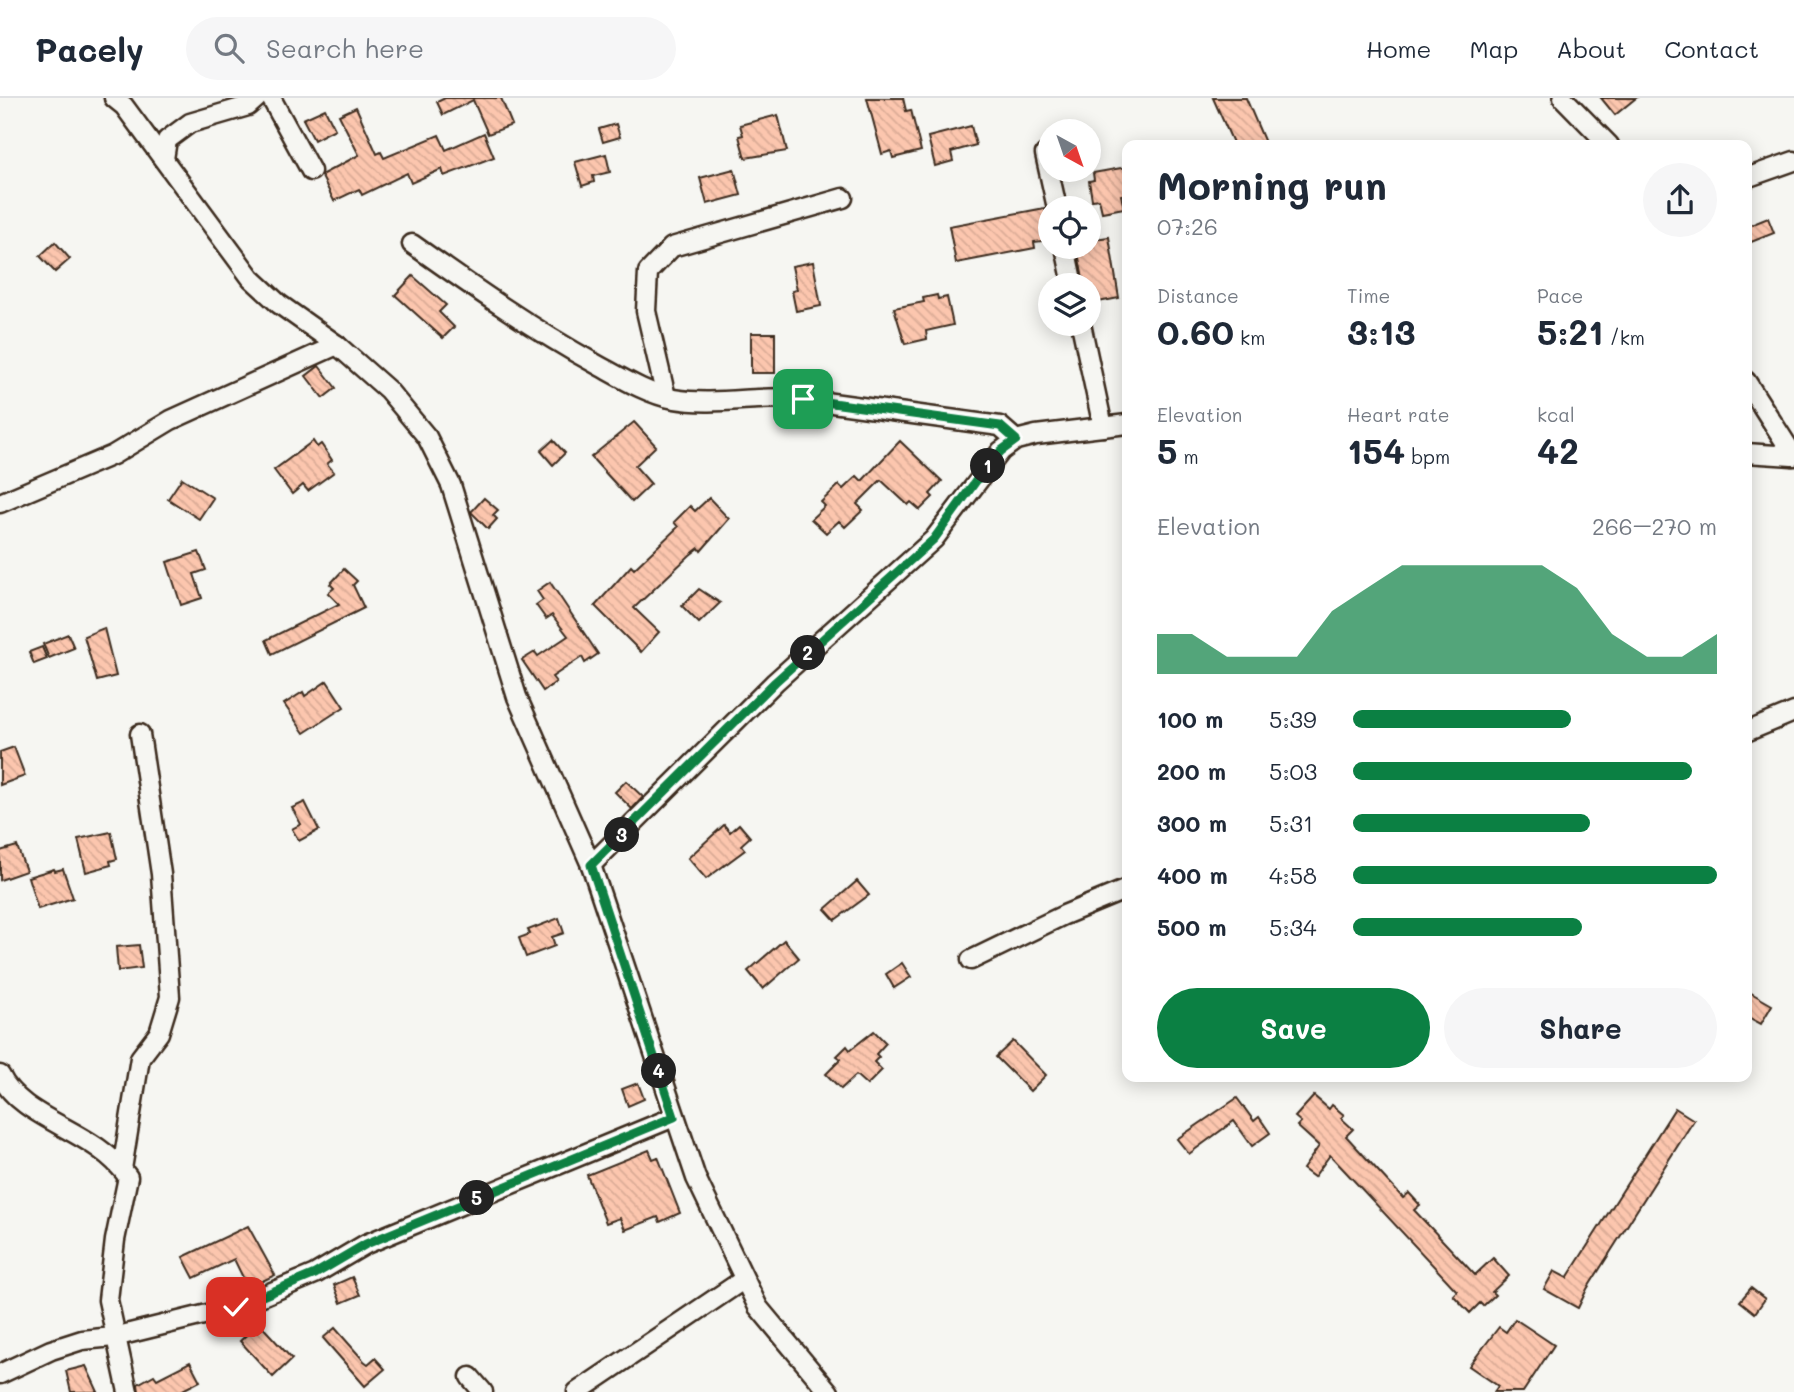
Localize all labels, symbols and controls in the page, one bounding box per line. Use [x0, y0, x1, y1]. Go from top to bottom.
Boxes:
search box [186, 17, 676, 80]
text: Pacely [35, 27, 144, 70]
icon: search [210, 29, 248, 67]
text: Search here [266, 31, 424, 65]
text: Home [1366, 33, 1431, 64]
text: Map [1469, 33, 1518, 64]
text: About [1556, 33, 1626, 64]
text: Contact [1664, 33, 1759, 64]
north arrow [1038, 119, 1101, 182]
map controls [1038, 119, 1101, 336]
text: Morning run [1157, 160, 1387, 210]
button: share [1643, 163, 1717, 237]
button: locate [1038, 196, 1101, 259]
text: 07:26 [1157, 211, 1218, 241]
button: layers [1038, 273, 1101, 336]
text: Distance [1157, 283, 1239, 308]
text: Time [1347, 283, 1390, 308]
text: Pace [1537, 283, 1583, 308]
text: 0.60 [1157, 308, 1234, 354]
text: 3:13 [1347, 308, 1416, 354]
text: 5:21 [1537, 308, 1604, 354]
text: km [1234, 325, 1265, 350]
text: /km [1604, 325, 1645, 350]
pin [773, 369, 833, 429]
icon: arrive [784, 380, 822, 418]
text: Elevation [1157, 402, 1242, 427]
text: Heart rate [1347, 402, 1450, 427]
text: kcal [1537, 402, 1575, 427]
text: 5 [1157, 427, 1177, 473]
text: 154 [1347, 427, 1405, 473]
text: 42 [1537, 427, 1579, 473]
text: m [1177, 444, 1199, 469]
text: bpm [1405, 444, 1450, 469]
pin: 1 [970, 448, 1006, 484]
text: 1 [983, 453, 992, 478]
text: Elevation [1157, 511, 1260, 541]
text: 266–270 m [1592, 511, 1717, 541]
pin: 2 [790, 636, 826, 670]
text: 2 [802, 640, 813, 665]
text: 100 m [1157, 704, 1223, 734]
text: 5:39 [1269, 704, 1317, 734]
text: 200 m [1157, 756, 1226, 786]
text: 5:03 [1269, 756, 1317, 786]
text: 300 m [1157, 808, 1227, 838]
text: 5:31 [1269, 808, 1313, 838]
pin: 3 [604, 818, 640, 852]
text: 3 [616, 822, 627, 847]
text: 400 m [1157, 860, 1228, 890]
text: 4:58 [1269, 860, 1317, 890]
text: 500 m [1157, 912, 1227, 942]
text: 5:34 [1269, 912, 1317, 942]
button: Save [1157, 988, 1430, 1068]
button: Share [1444, 988, 1717, 1068]
pin: 4 [642, 1054, 676, 1088]
text: 4 [652, 1058, 665, 1083]
pin: 5 [460, 1180, 494, 1216]
text: 5 [471, 1185, 482, 1210]
pin [206, 1277, 266, 1337]
icon: check [217, 1288, 255, 1326]

